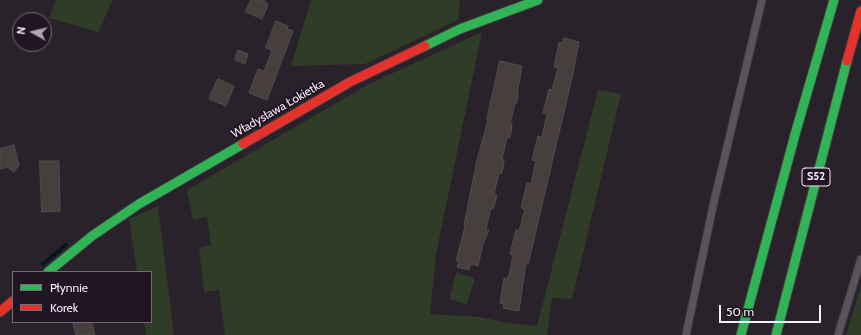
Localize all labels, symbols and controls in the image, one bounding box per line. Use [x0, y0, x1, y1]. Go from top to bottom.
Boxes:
north arrow [12, 12, 52, 52]
text: N [14, 26, 29, 35]
street label: Władysława Łokietka [229, 77, 327, 141]
road number: S52 [802, 168, 830, 186]
legend [12, 271, 152, 323]
text: Płynnie [50, 280, 88, 295]
scale bar [721, 297, 823, 323]
text: Korek [50, 300, 78, 315]
text: 50 m [726, 304, 754, 319]

